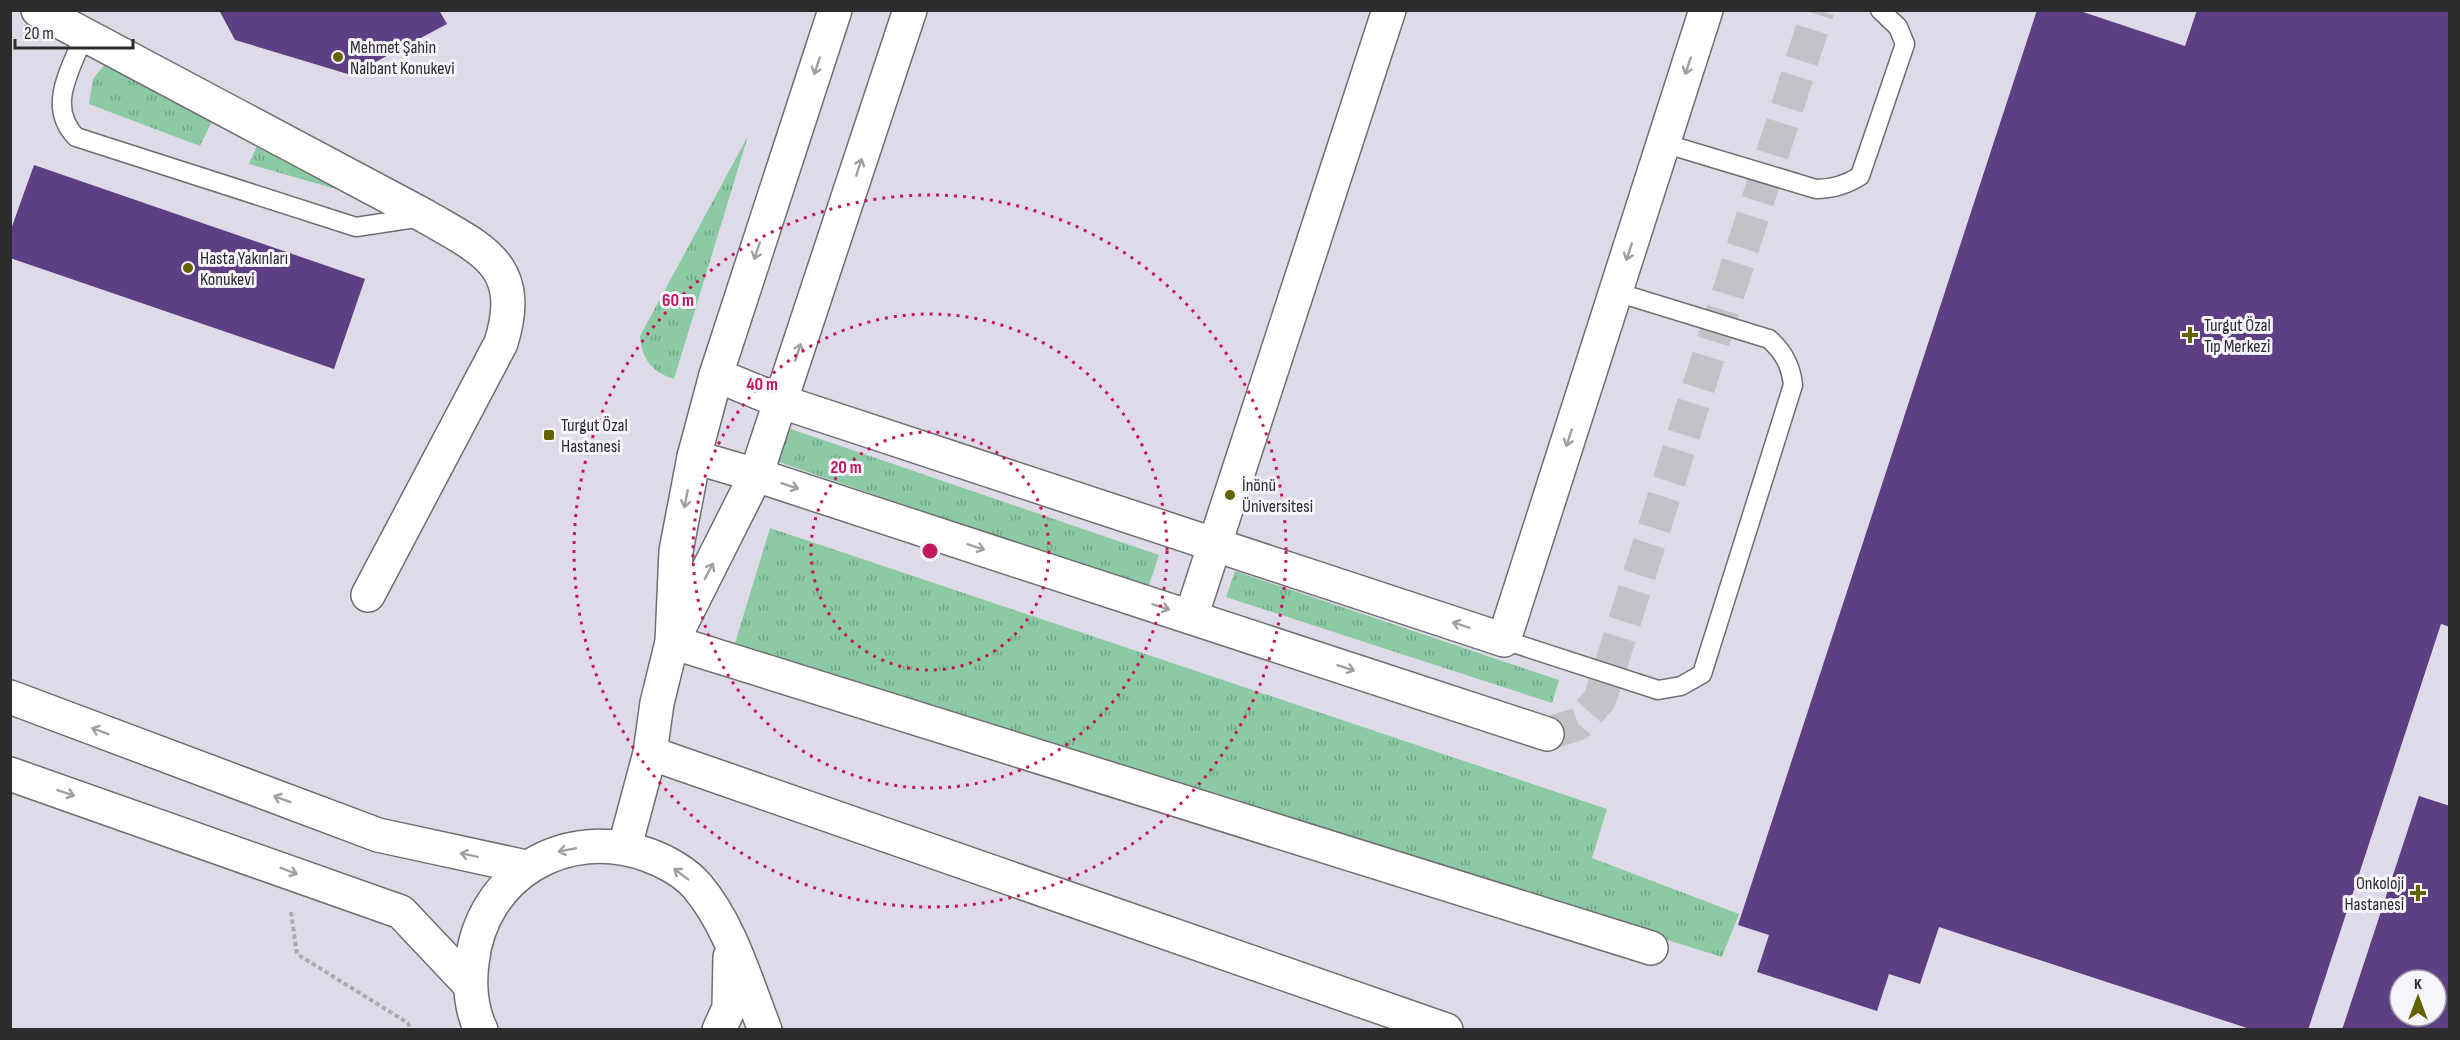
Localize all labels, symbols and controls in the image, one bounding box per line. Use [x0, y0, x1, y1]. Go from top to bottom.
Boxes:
scale bar [15, 12, 134, 50]
text: 20 m [24, 23, 54, 44]
place label: Mehmet Şahin Nalbant Konukevi [350, 37, 455, 79]
marker: Mehmet Şahin Nalbant Konukevi [331, 50, 345, 64]
one-way arrow [811, 56, 822, 75]
one-way arrow [1682, 56, 1693, 75]
one-way arrow [854, 158, 865, 177]
one-way arrow [750, 242, 761, 260]
one-way arrow [1622, 242, 1633, 261]
place label: Hasta Yakınları Konukevi [200, 248, 288, 290]
marker: Hasta Yakınları Konukevi [181, 261, 195, 275]
text: 60 m [662, 290, 694, 311]
place label: Turgut Özal Tıp Merkezi [2204, 315, 2271, 357]
marker: Turgut Özal Tıp Merkezi [2181, 326, 2199, 344]
one-way arrow [794, 343, 805, 362]
text: 40 m [746, 374, 778, 395]
place label: Turgut Özal Hastanesi [561, 415, 628, 457]
marker: Turgut Özal Hastanesi [542, 428, 556, 442]
one-way arrow [1563, 428, 1574, 447]
text: 20 m [830, 457, 862, 478]
place label: İnönü Üniversitesi [1242, 475, 1313, 517]
one-way arrow [780, 481, 799, 492]
marker: İnönü Üniversitesi [1223, 488, 1237, 502]
one-way arrow [680, 489, 691, 509]
centre of rings [920, 541, 940, 561]
one-way arrow [966, 542, 985, 553]
one-way arrow [703, 562, 715, 580]
one-way arrow [1151, 603, 1170, 614]
one-way arrow [1452, 619, 1471, 630]
one-way arrow [1336, 664, 1355, 675]
one-way arrow [91, 724, 110, 735]
one-way arrow [56, 788, 75, 799]
one-way arrow [274, 793, 292, 804]
one-way arrow [558, 845, 577, 856]
one-way arrow [460, 849, 479, 860]
one-way arrow [279, 867, 298, 878]
one-way arrow [674, 867, 690, 880]
place label: Onkoloji Hastanesi [2344, 873, 2404, 915]
marker: Onkoloji Hastanesi [2409, 884, 2427, 902]
north arrow [2388, 968, 2448, 1028]
text: K [2414, 975, 2422, 994]

